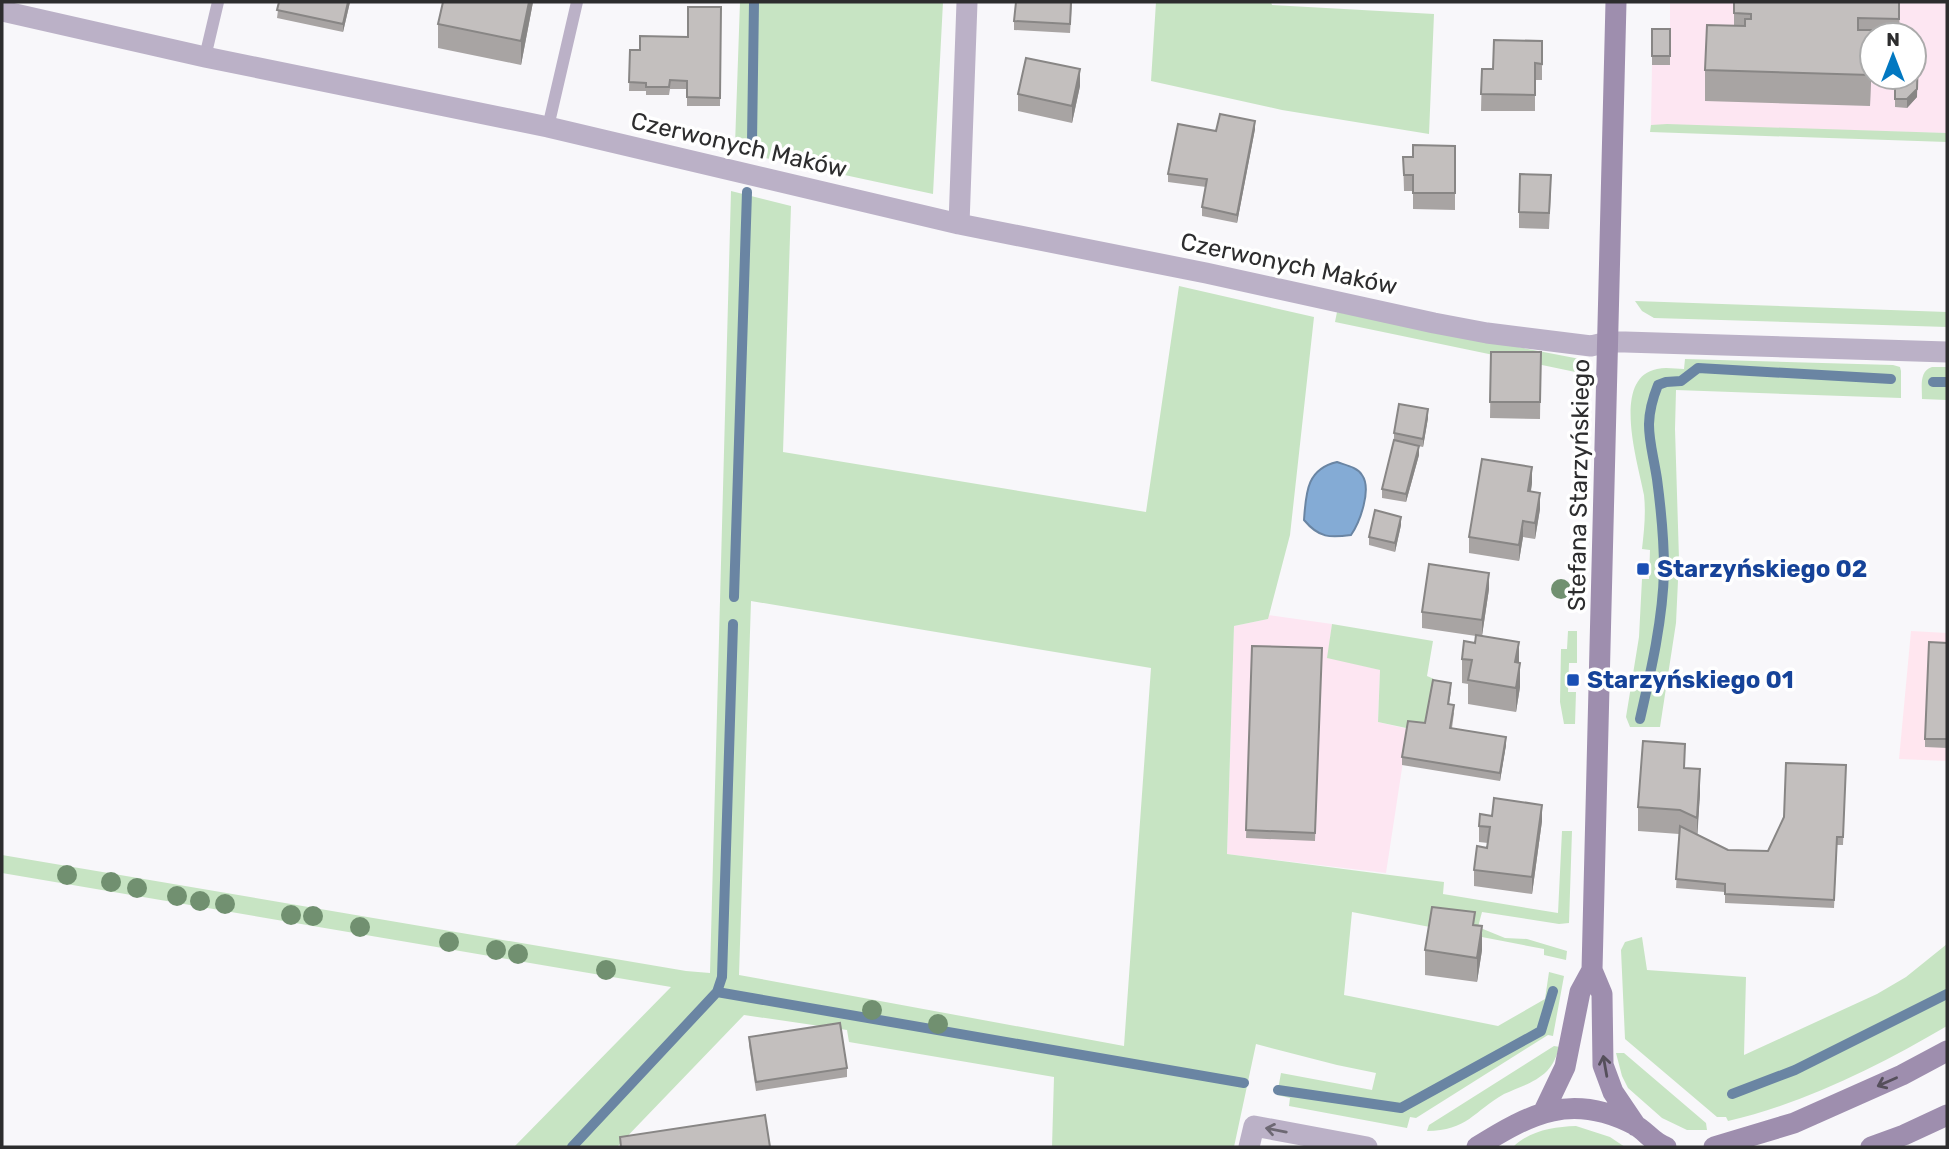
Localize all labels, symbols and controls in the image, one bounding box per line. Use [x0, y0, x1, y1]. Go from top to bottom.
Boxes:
north arrow [1858, 21, 1928, 91]
text: N [1886, 28, 1900, 51]
street label: Czerwonych Maków [628, 107, 850, 183]
street label: Czerwonych Maków [1178, 227, 1400, 301]
street label: Stefana Starzyńskiego [1563, 359, 1595, 611]
place label: Starzyńskiego 02 [1657, 555, 1867, 583]
marker: Starzyńskiego 02 [1635, 561, 1651, 577]
place label: Starzyńskiego 01 [1587, 666, 1794, 694]
marker: Starzyńskiego 01 [1565, 672, 1581, 688]
one-way arrow [1598, 1055, 1611, 1078]
one-way arrow [1876, 1076, 1898, 1089]
one-way arrow [1265, 1123, 1288, 1137]

